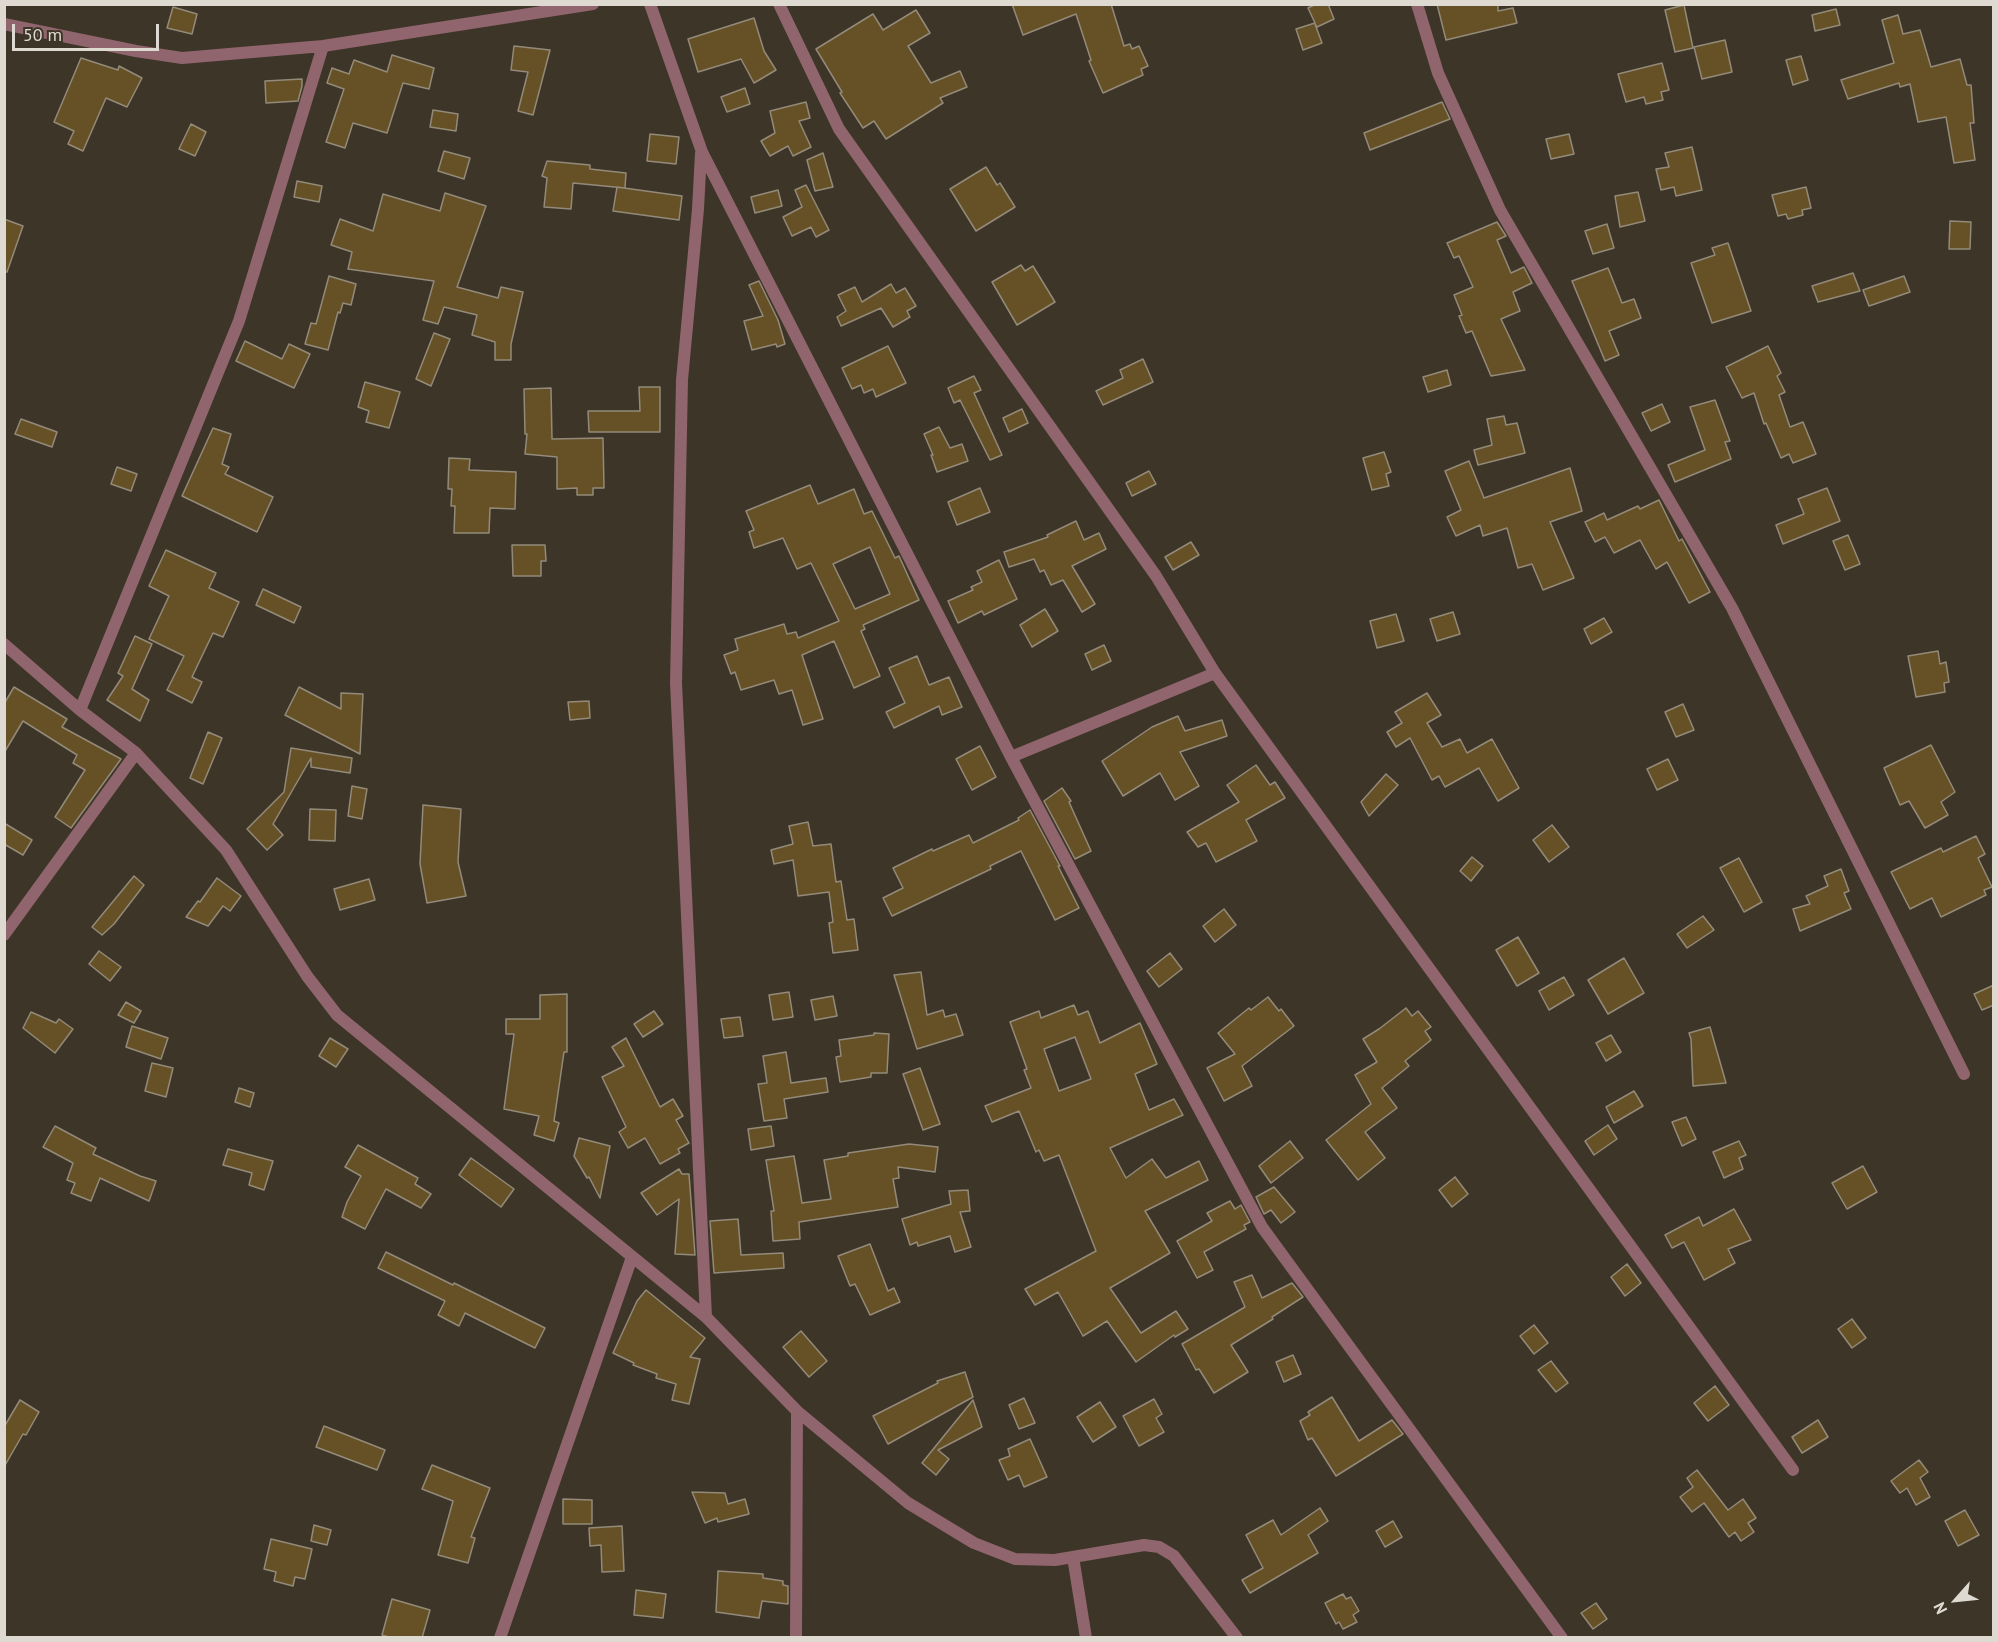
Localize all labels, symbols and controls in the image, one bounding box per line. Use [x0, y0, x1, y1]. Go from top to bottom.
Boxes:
scale bar [15, 12, 162, 50]
text: 50 m [23, 23, 62, 46]
north arrow [1926, 1570, 1986, 1630]
text: N [1929, 1599, 1951, 1617]

